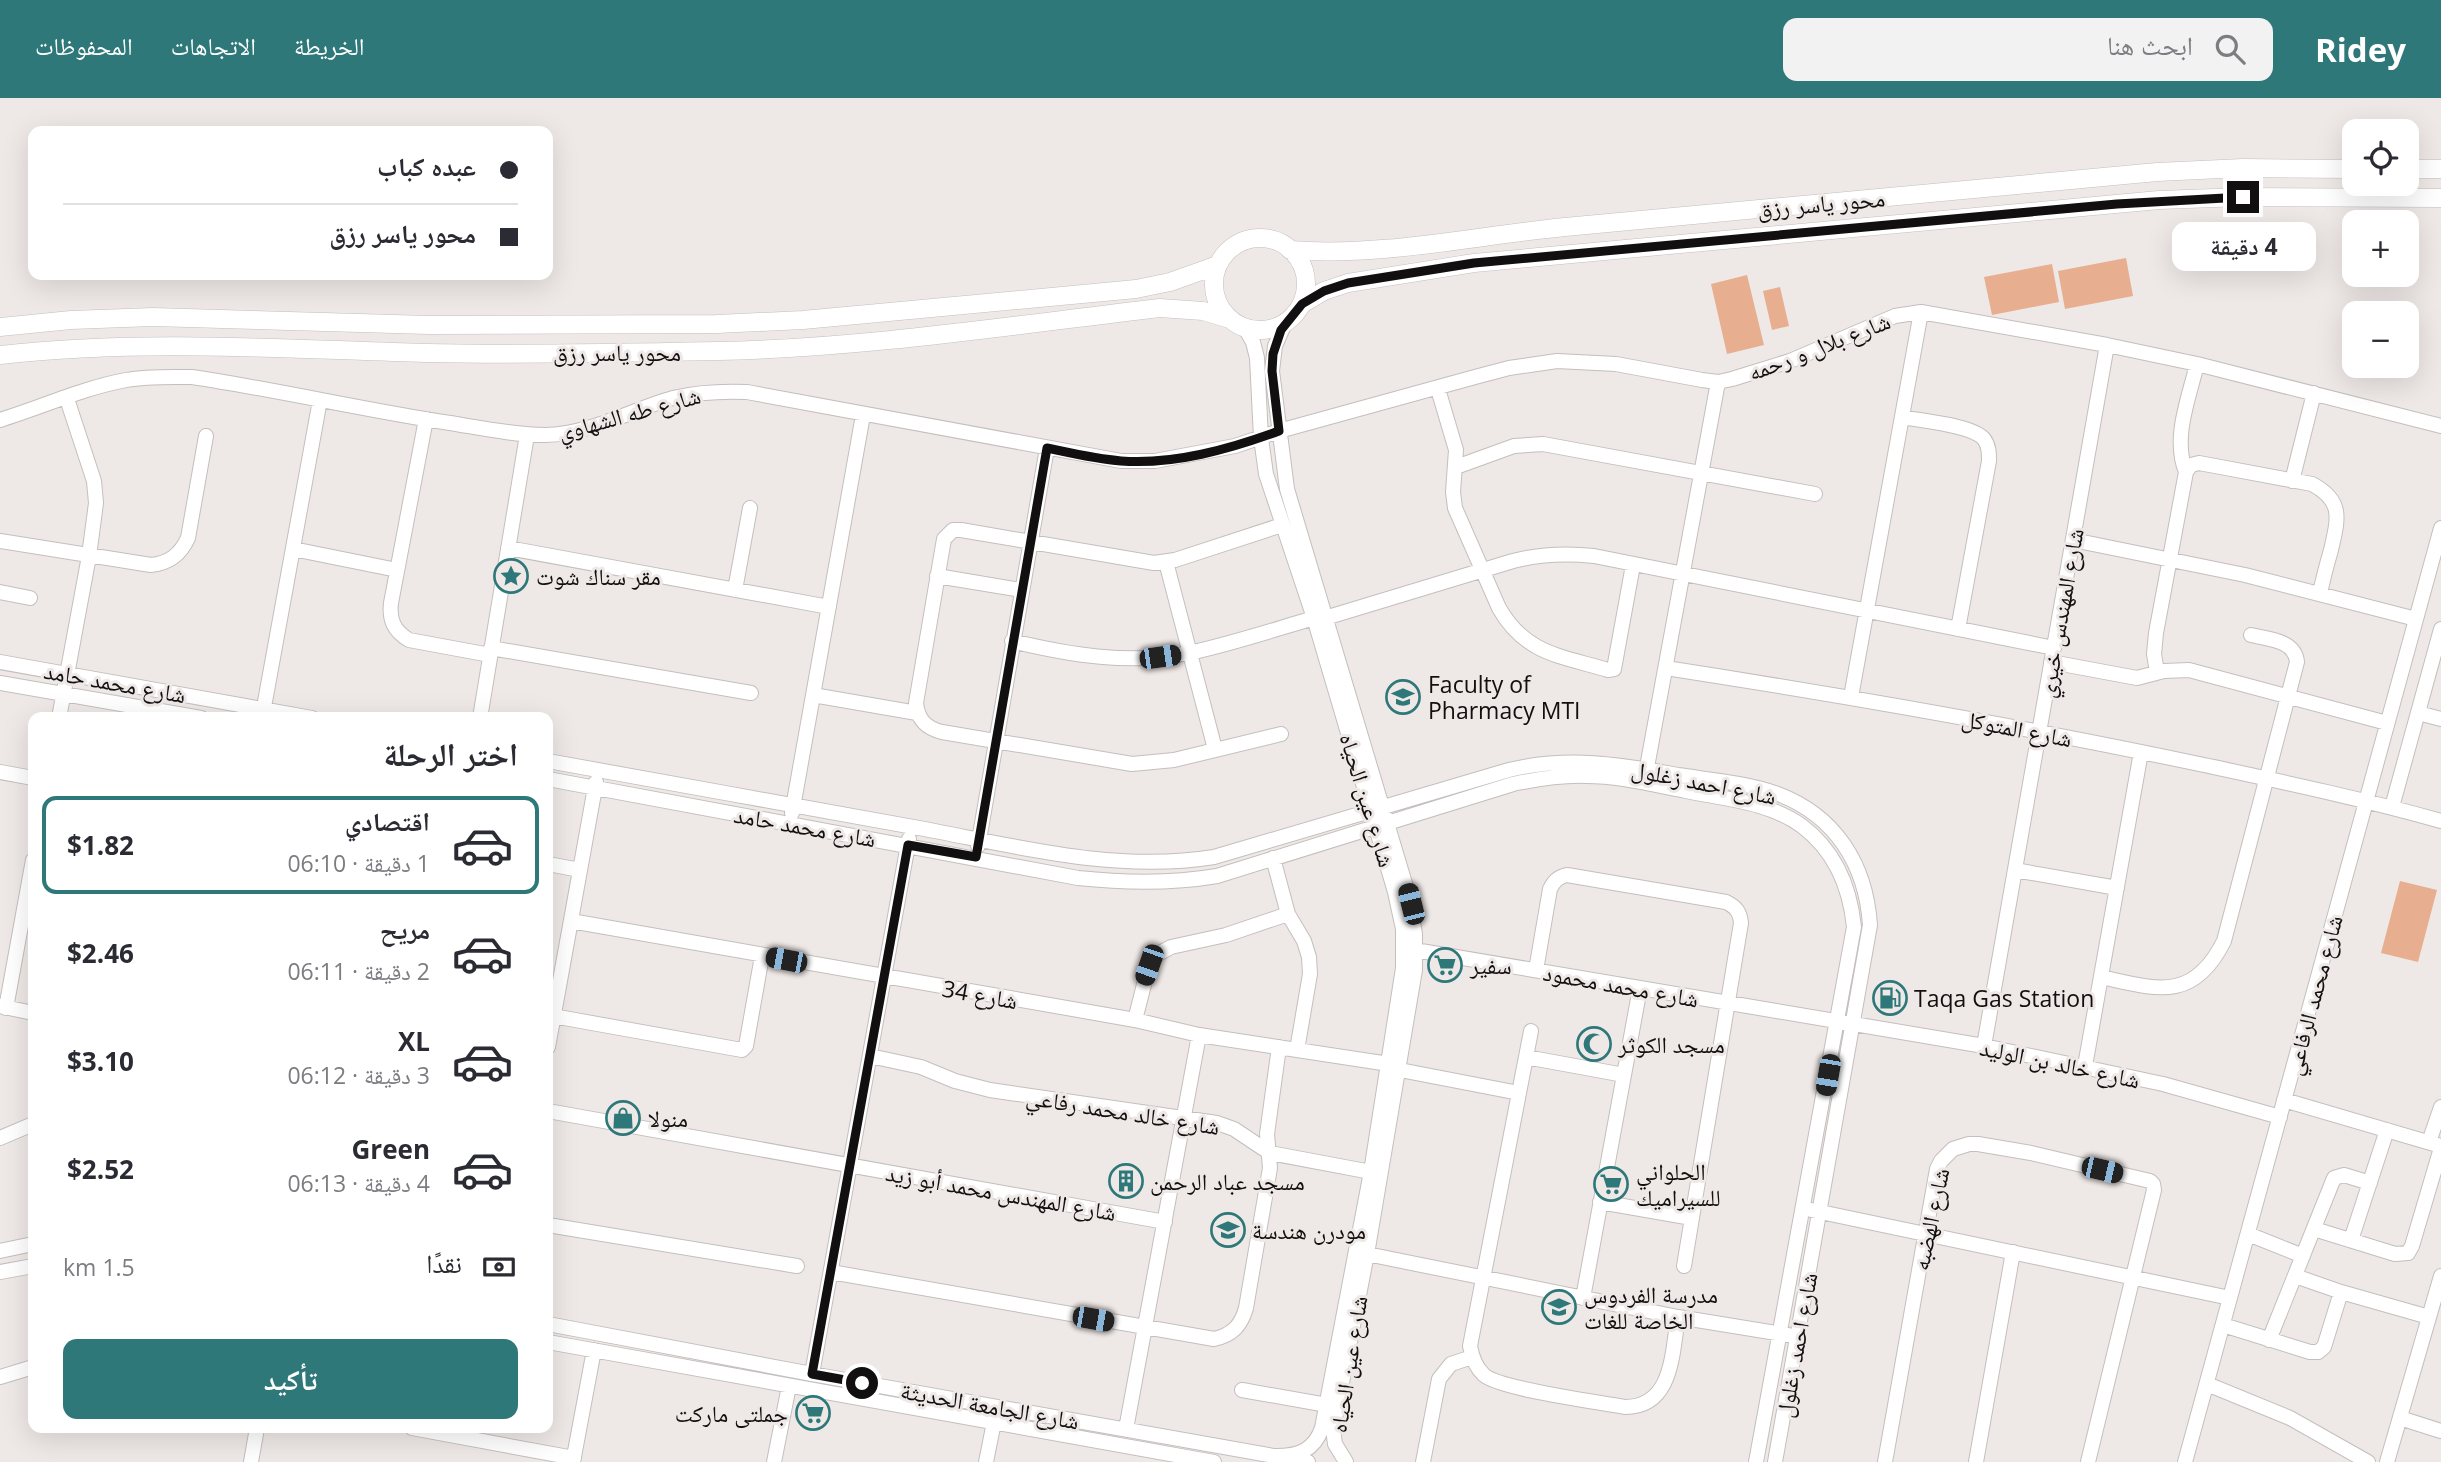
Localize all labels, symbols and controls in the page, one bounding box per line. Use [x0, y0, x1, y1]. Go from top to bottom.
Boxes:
search box [1783, 18, 2273, 81]
text: ابحث هنا [2107, 27, 2193, 63]
text: Ridey [2315, 27, 2406, 72]
text: المحفوظات [35, 29, 133, 62]
text: الاتجاهات [171, 29, 256, 62]
text: الخريطة [294, 29, 365, 62]
icon: search [2211, 30, 2249, 68]
map controls [2342, 119, 2419, 378]
button: locate [2342, 119, 2419, 196]
text: عبده كباب [377, 148, 476, 184]
street label: محور ياسر رزق [1756, 181, 1886, 225]
route end [2227, 181, 2259, 213]
button: + [2342, 210, 2419, 287]
text: محور ياسر رزق [329, 215, 476, 251]
callout: 4 دقيقة [2171, 222, 2315, 270]
text: 4 دقيقة [2210, 230, 2278, 262]
button: − [2342, 301, 2419, 378]
street label: شارع بلال و رحمه [1743, 304, 1895, 388]
street label: محور ياسر رزق [553, 336, 681, 368]
street label: شارع طه الشهاوي [554, 379, 705, 451]
street label: شارع المهندس خيري [2029, 526, 2094, 701]
place icon: مقر سناك شوت [492, 557, 530, 595]
place label: مقر سناك شوت [536, 560, 661, 592]
car [1138, 644, 1183, 670]
street label: شارع محمد حامد [41, 654, 189, 710]
place label: Faculty of Pharmacy MTI [1428, 668, 1581, 726]
school or university icon: Faculty of Pharmacy MTI [1384, 678, 1422, 716]
street label: شارع المتوكل [1959, 702, 2075, 754]
street label: شارع عين الحياه [1332, 729, 1404, 871]
text: اختر الرحلة [383, 732, 518, 775]
street label: شارع احمد زغلول [1629, 752, 1779, 812]
street label: شارع محمد حامد [731, 798, 879, 854]
text: اقتصادي [345, 803, 430, 839]
icon: car [451, 814, 514, 877]
text: $1.82 [67, 827, 134, 863]
text: 1 دقيقة · 06:10 [287, 847, 430, 879]
car [1396, 881, 1427, 927]
text: مريح [380, 911, 430, 947]
street label: شارع محمد الرفاعي [2276, 911, 2353, 1080]
icon: car [451, 922, 514, 985]
text: $2.46 [67, 935, 134, 971]
car [1133, 942, 1166, 988]
car [764, 946, 809, 974]
supermarket icon: سفير [1426, 946, 1464, 984]
place label: سفير [1469, 949, 1512, 981]
text: 2 دقيقة · 06:11 [287, 955, 430, 987]
street label: شارع محمد محمود [1541, 956, 1701, 1014]
street label: شارع 34 [940, 972, 1020, 1016]
fuel station icon: Taqa Gas Station [1871, 979, 1909, 1017]
place label: Taqa Gas Station [1914, 982, 2094, 1014]
text: XL [398, 1023, 430, 1059]
mosque icon: مسجد الكوثر [1575, 1025, 1613, 1063]
place label: مسجد الكوثر [1617, 1028, 1725, 1060]
icon: car [451, 1030, 514, 1093]
street label: شارع خالد بن الوليد [1977, 1030, 2143, 1096]
text: $3.10 [67, 1043, 134, 1079]
car [1815, 1052, 1842, 1098]
text: 3 دقيقة · 06:12 [287, 1059, 430, 1091]
street label: شارع خالد محمد رفاعي [1023, 1080, 1222, 1146]
shop icon: منولا [604, 1099, 642, 1137]
place label: منولا [648, 1102, 688, 1134]
text: Green [352, 1131, 430, 1167]
icon: car [451, 1138, 514, 1201]
text: $2.52 [67, 1151, 134, 1187]
place label: الحلواني للسيراميك [1636, 1155, 1721, 1213]
car [2080, 1155, 2125, 1185]
street label: شارع المهندس محمد أبو زيد [883, 1156, 1119, 1228]
building icon: مسجد عباد الرحمن [1107, 1162, 1145, 1200]
place label: مسجد عباد الرحمن [1150, 1165, 1305, 1197]
supermarket icon: الحلواني للسيراميك [1592, 1165, 1630, 1203]
street label: شارع الهضبه [1904, 1165, 1956, 1273]
text: 4 دقيقة · 06:13 [287, 1167, 430, 1199]
school or university icon: مودرن هندسة [1209, 1211, 1247, 1249]
place label: مودرن هندسة [1252, 1214, 1366, 1246]
text: نقدًا [426, 1245, 462, 1281]
icon: cash [480, 1248, 518, 1286]
text: 1.5 km [63, 1251, 135, 1283]
street label: شارع احمد زغلول [1768, 1270, 1824, 1420]
place label: مدرسة الفردوس الخاصة للغات [1584, 1278, 1718, 1336]
school or university icon: مدرسة الفردوس الخاصة للغات [1540, 1288, 1578, 1326]
street label: شارع عين الحياه [1321, 1293, 1375, 1435]
car [1071, 1305, 1116, 1333]
button: تأكيد [63, 1339, 518, 1419]
route start [846, 1367, 878, 1399]
street label: شارع الجامعة الحديثة [898, 1374, 1082, 1436]
supermarket icon: جملتى ماركت [794, 1394, 832, 1432]
place label: جملتى ماركت [675, 1397, 788, 1429]

